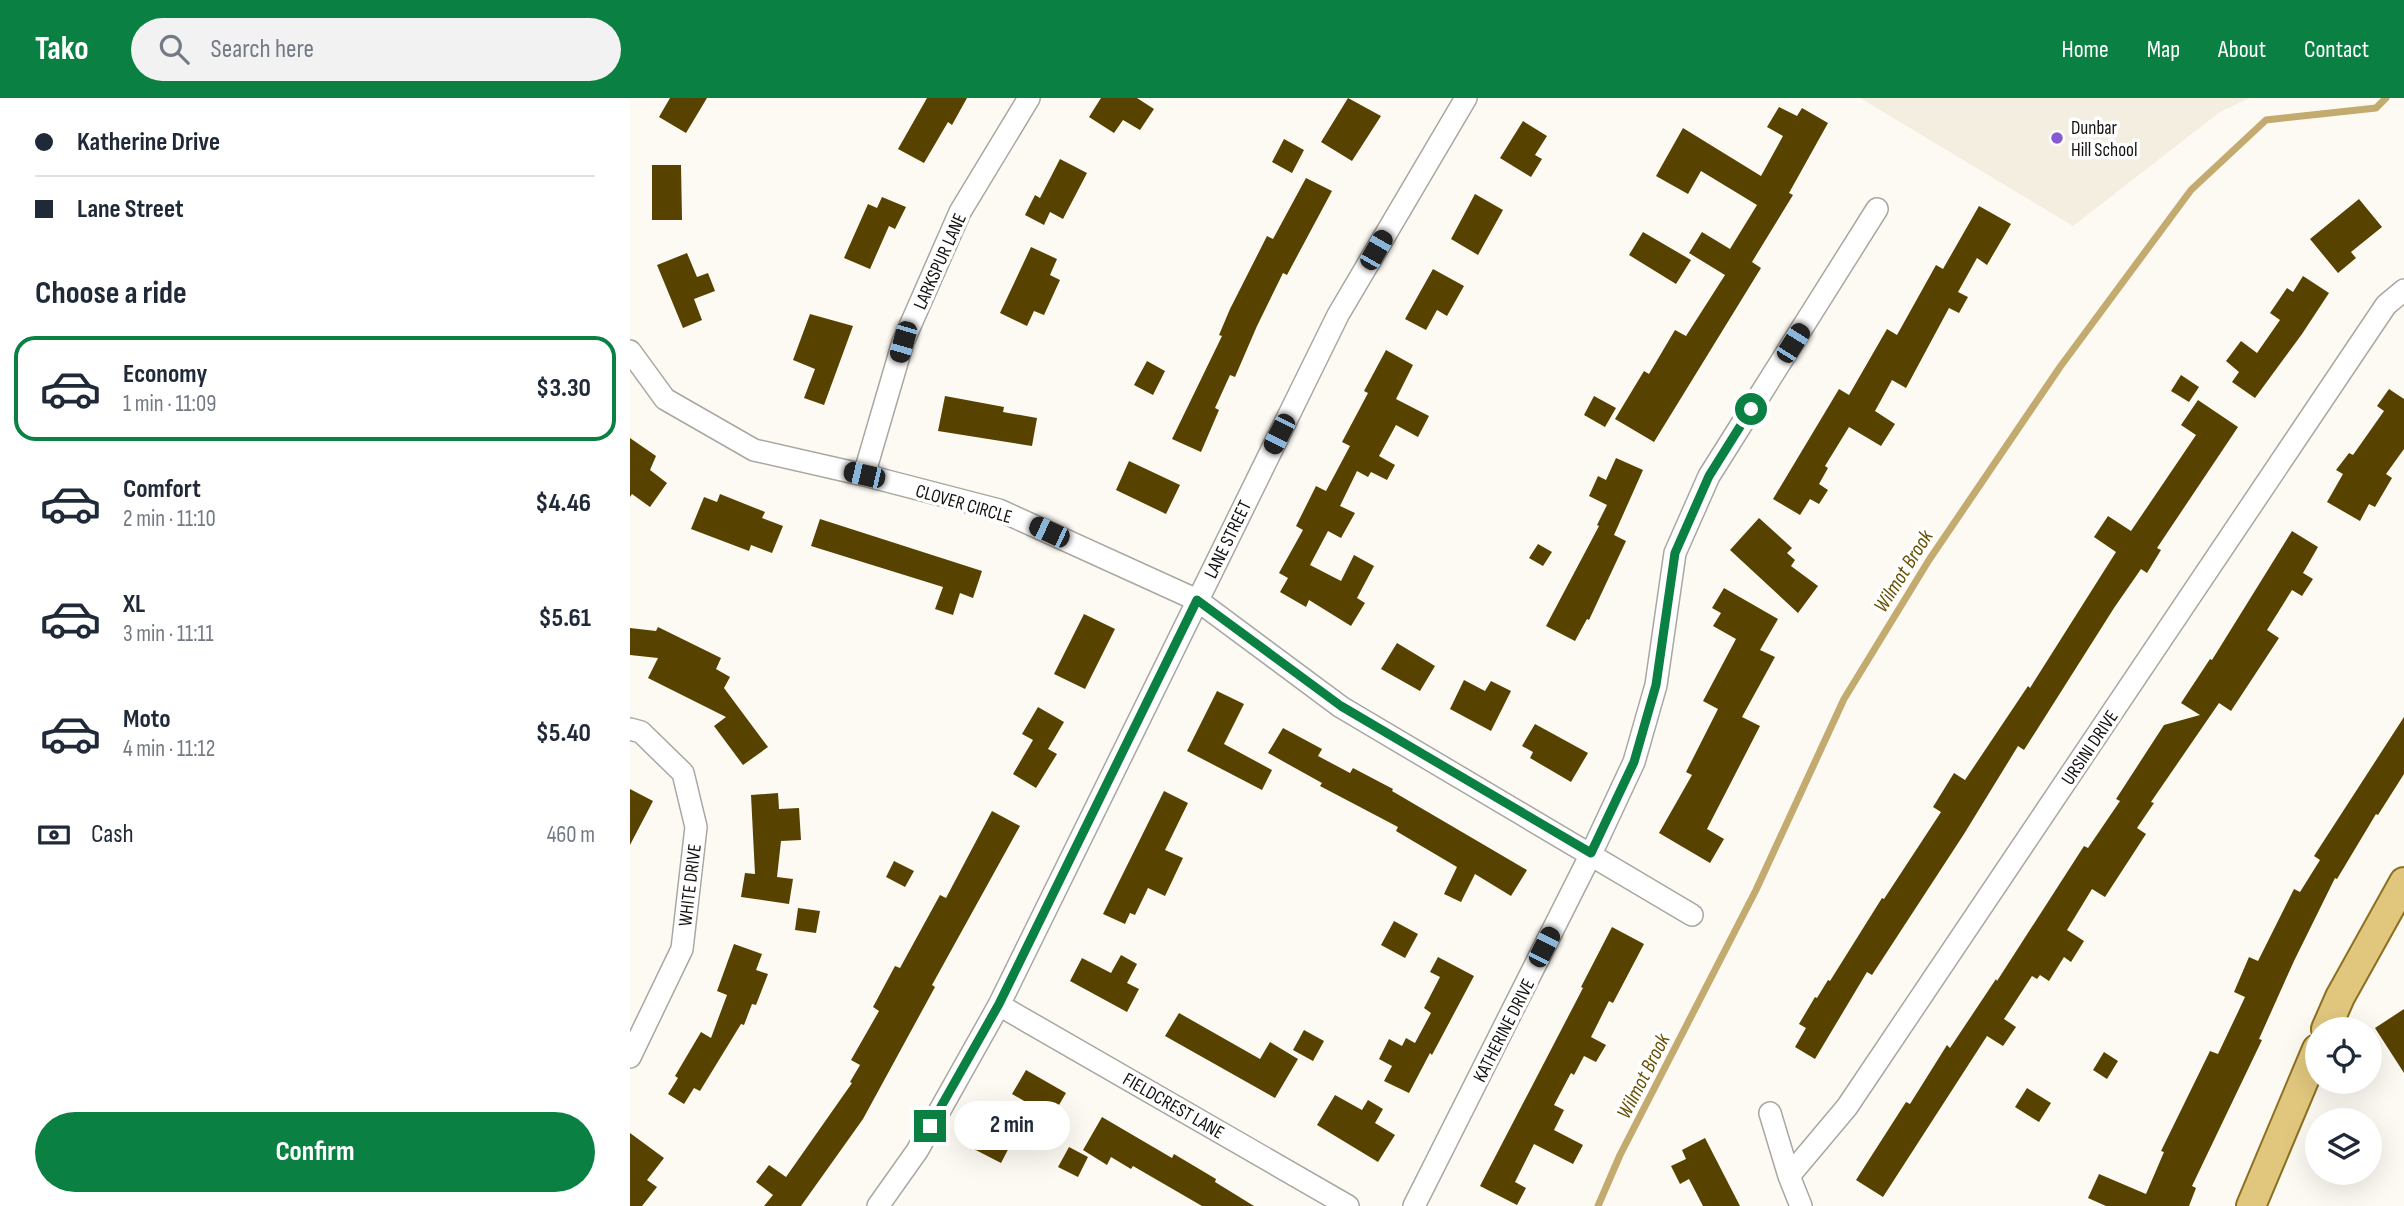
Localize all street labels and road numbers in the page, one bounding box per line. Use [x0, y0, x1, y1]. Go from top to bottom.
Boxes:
street label: LARKSPUR LANE [909, 210, 972, 313]
street label: CLOVER CIRCLE [913, 480, 1014, 529]
street label: LANE STREET [1200, 497, 1257, 582]
street label: URSINI DRIVE [2057, 706, 2124, 790]
street label: WHITE DRIVE [674, 843, 707, 928]
street label: KATHERINE DRIVE [1469, 975, 1540, 1086]
street label: FIELDCREST LANE [1119, 1068, 1228, 1145]

